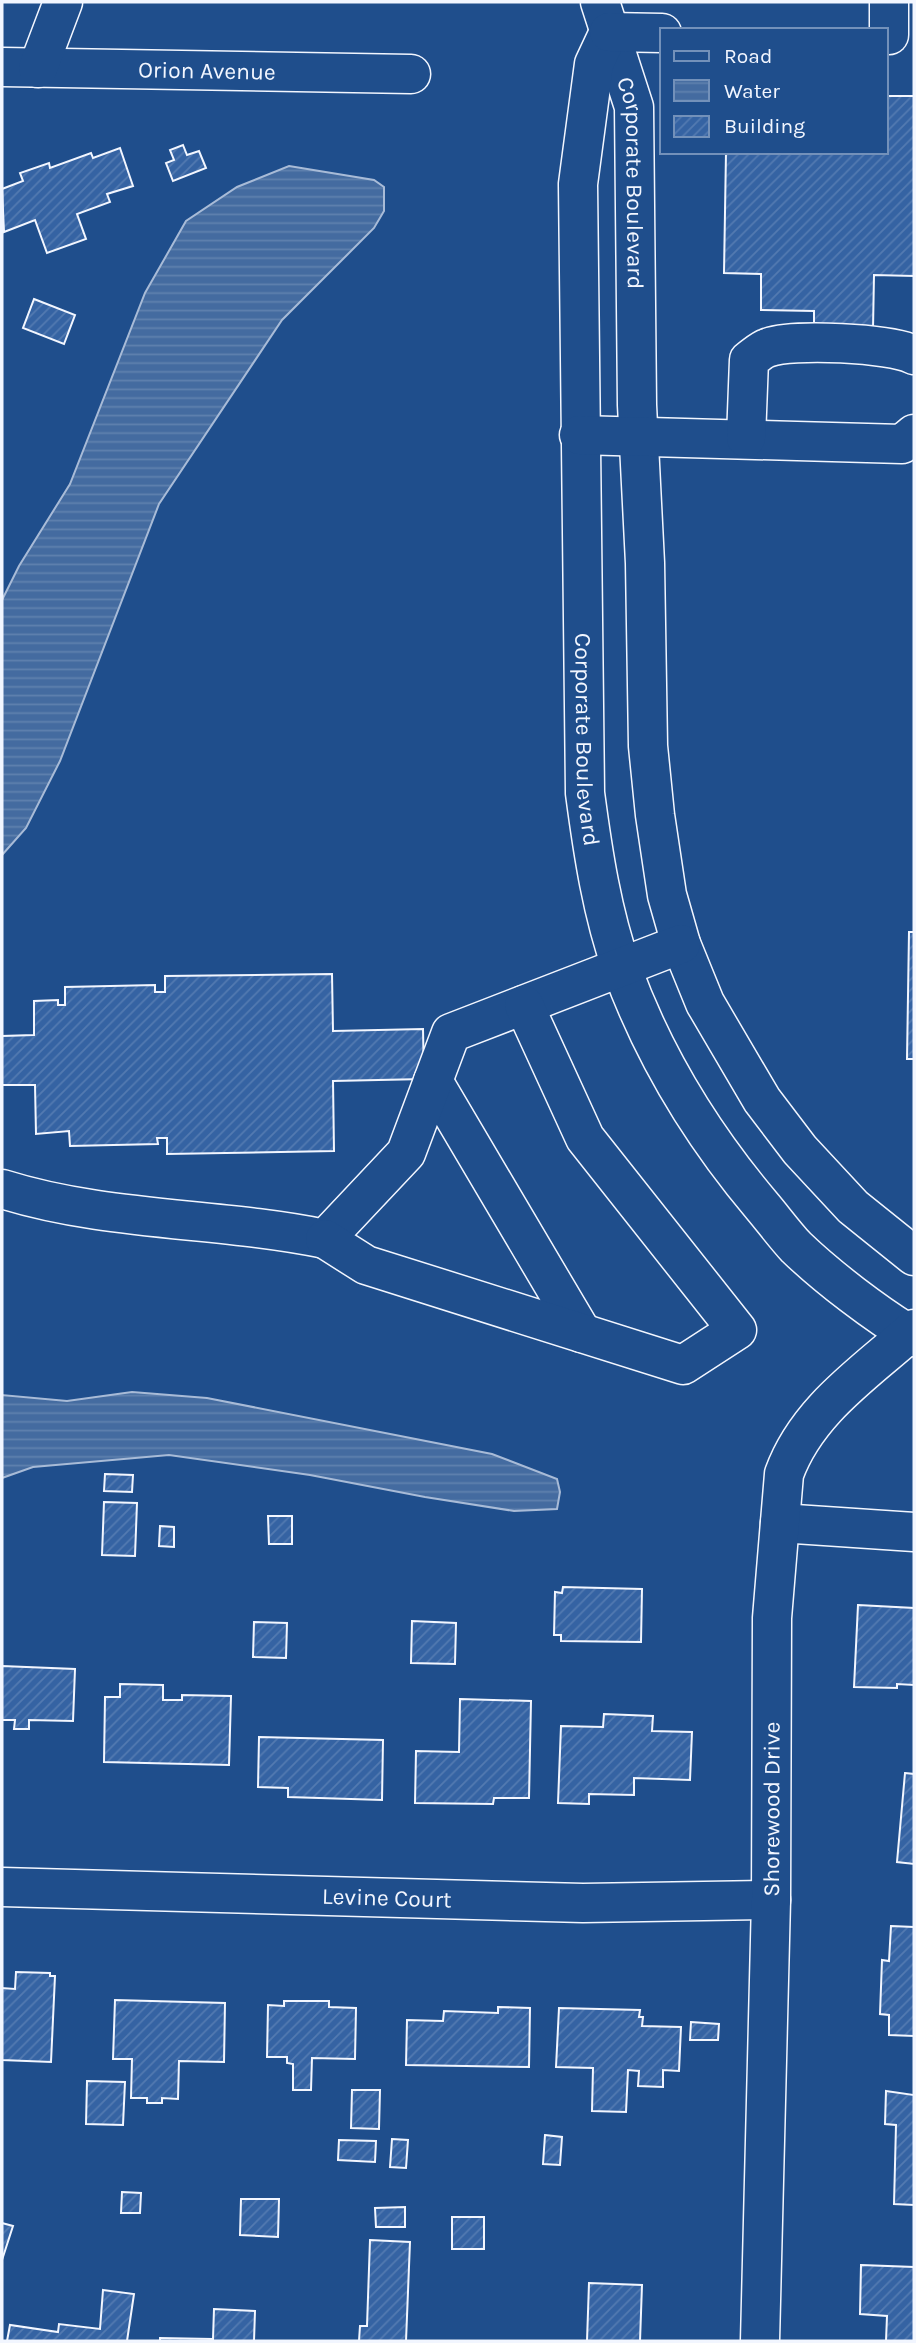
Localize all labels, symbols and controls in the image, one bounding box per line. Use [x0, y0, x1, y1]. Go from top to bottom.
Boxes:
legend [660, 28, 888, 154]
text: Road [724, 44, 772, 68]
street label: Orion Avenue [138, 56, 276, 86]
street label: Corporate Boulevard [611, 74, 649, 289]
text: Water [724, 79, 780, 103]
text: Building [724, 114, 805, 138]
street label: Corporate Boulevard [569, 633, 605, 848]
street label: Shorewood Drive [758, 1721, 786, 1897]
street label: Levine Court [322, 1883, 452, 1913]

